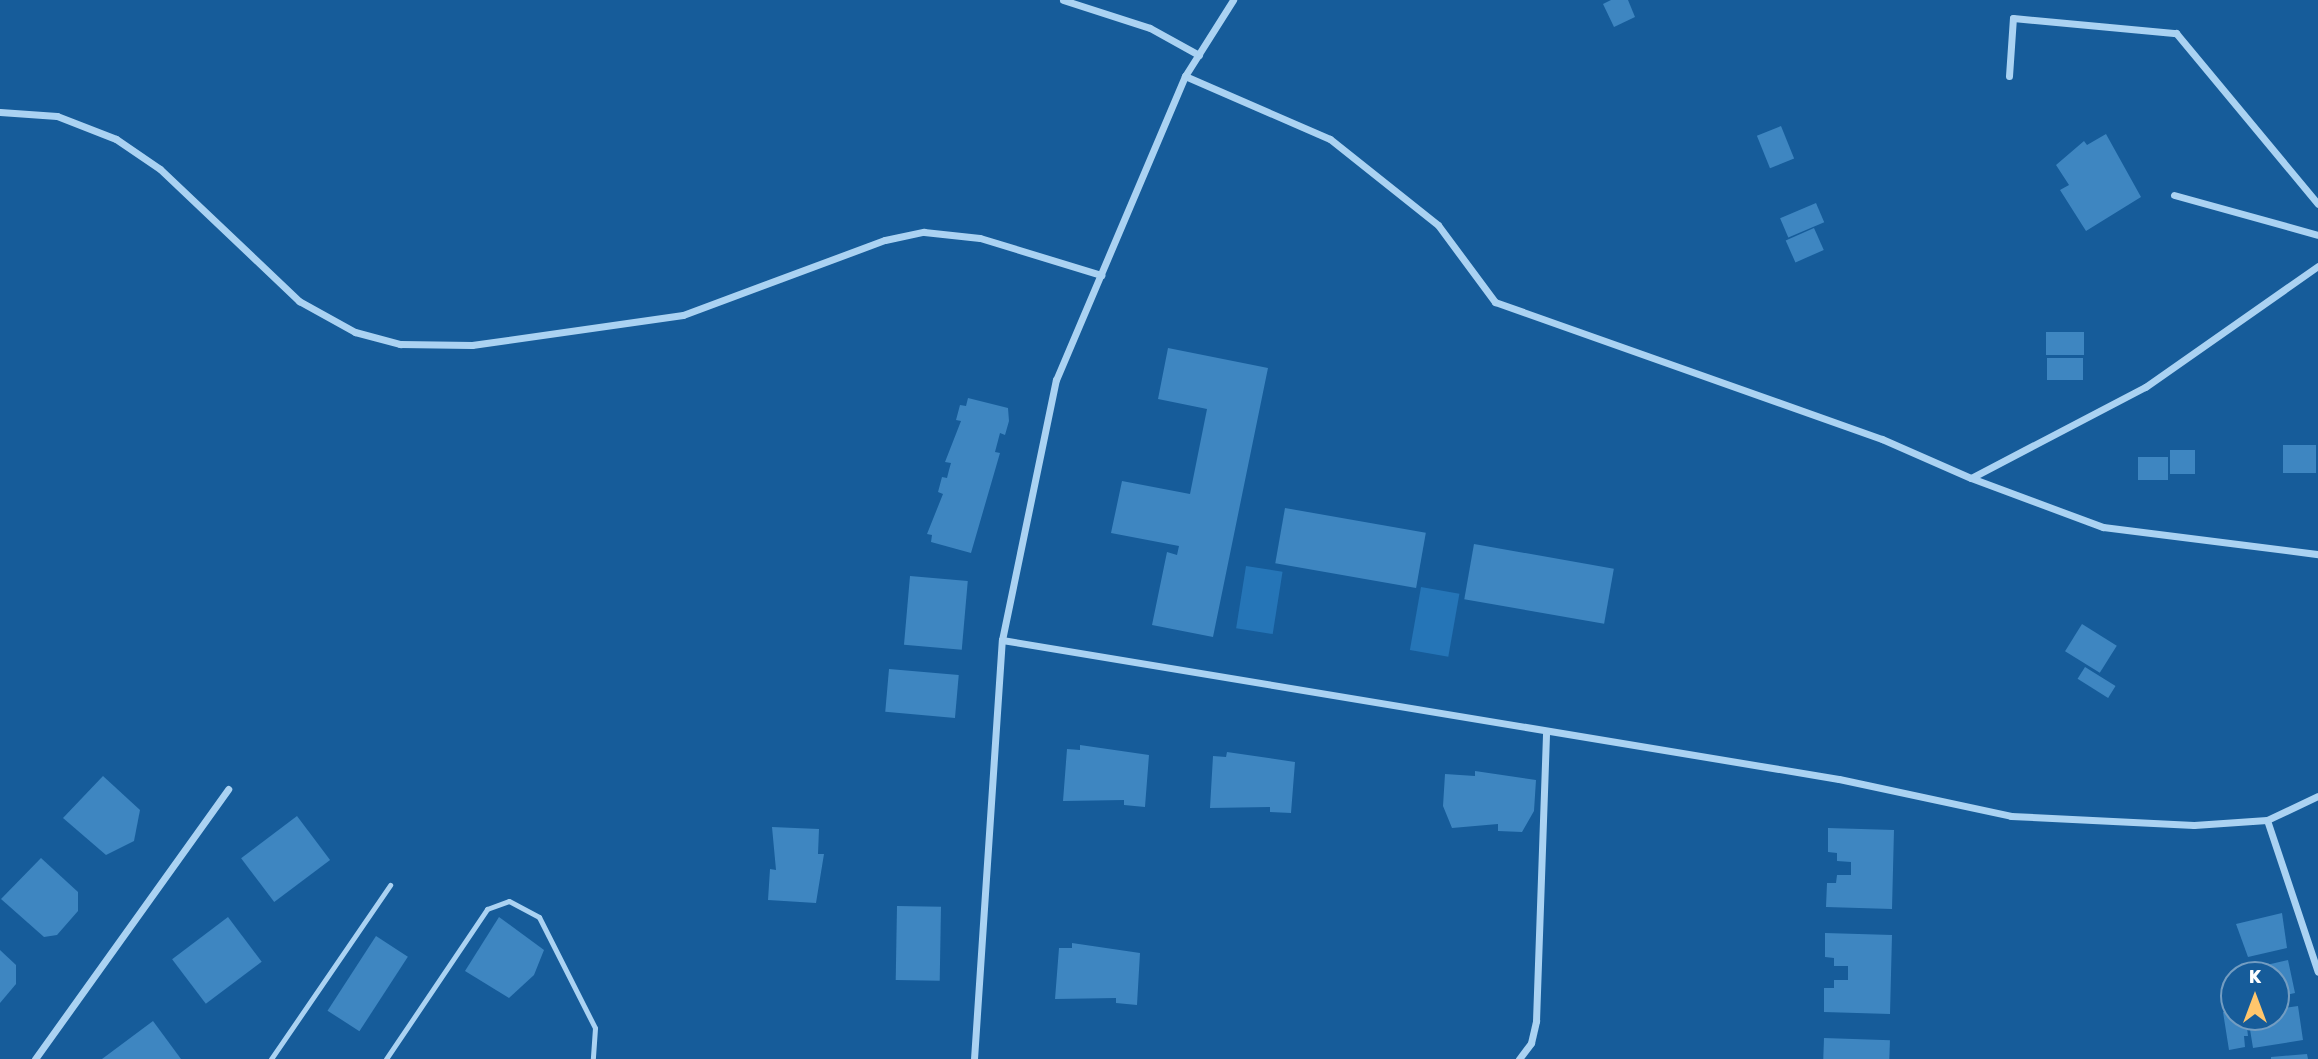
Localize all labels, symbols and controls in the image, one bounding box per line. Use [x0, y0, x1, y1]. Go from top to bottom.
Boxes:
north arrow [2220, 961, 2290, 1031]
text: K [2249, 965, 2261, 988]

